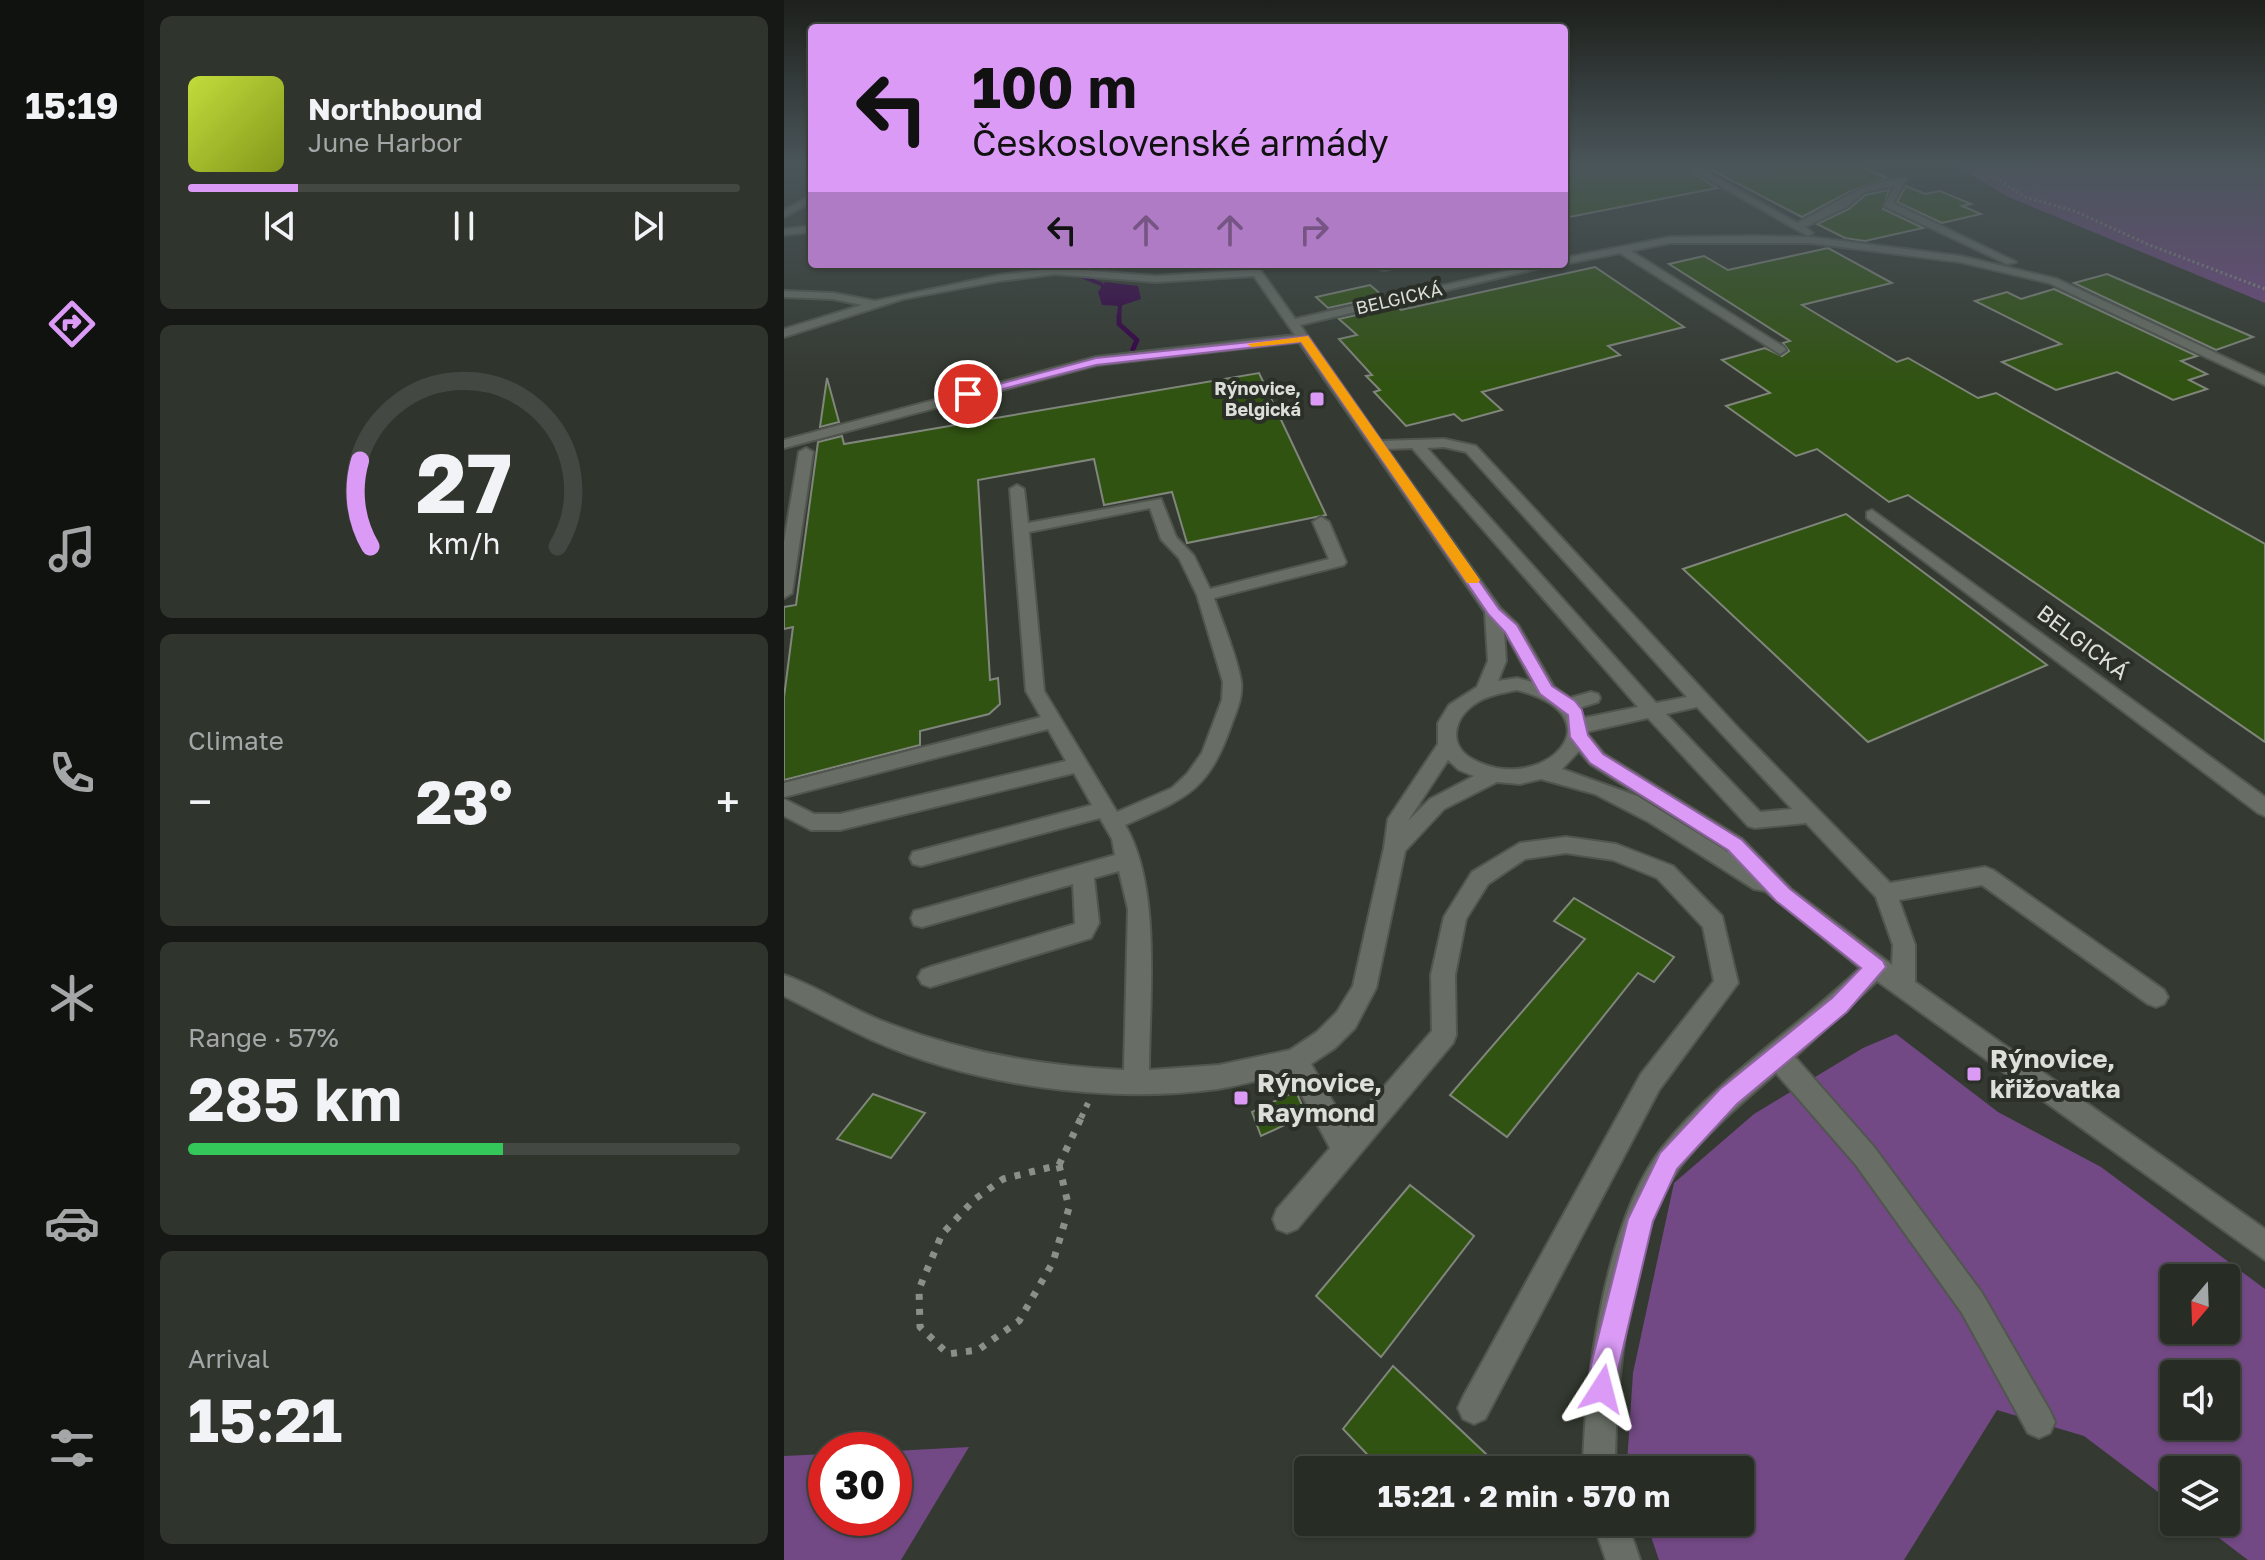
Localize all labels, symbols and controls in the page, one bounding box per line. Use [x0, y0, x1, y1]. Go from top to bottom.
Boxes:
text: 100 m [972, 53, 1137, 120]
icon: left [840, 56, 944, 160]
text: 15:19 [25, 84, 119, 127]
text: Northbound [308, 91, 482, 127]
text: Československé armády [972, 121, 1389, 164]
text: June Harbor [308, 127, 462, 158]
icon: previous [258, 204, 302, 248]
icon: pause [442, 204, 486, 248]
icon: next [626, 204, 670, 248]
icon: left [1040, 208, 1084, 252]
icon: ahead [1124, 208, 1168, 252]
icon: ahead [1208, 208, 1252, 252]
icon: right [1292, 208, 1336, 252]
street label: BELGICKÁ [1353, 277, 1444, 319]
icon: directions [44, 296, 100, 352]
pin [934, 360, 1002, 428]
icon: arrive [946, 372, 990, 416]
place label: Rýnovice, Belgická [1214, 377, 1301, 420]
marker: Rýnovice, Belgická [1308, 390, 1326, 408]
text: 27 [416, 431, 512, 531]
icon: music [44, 521, 100, 577]
text: km/h [428, 526, 500, 560]
street label: BELGICKÁ [2032, 598, 2135, 685]
text: Climate [188, 725, 284, 756]
icon: phone [44, 745, 100, 801]
text: 23° [416, 765, 512, 837]
text: − [188, 775, 212, 828]
text: + [716, 775, 740, 828]
icon: climate [44, 970, 100, 1026]
text: Range · 57% [188, 1022, 339, 1053]
place label: Rýnovice, křižovatka [1990, 1043, 2121, 1104]
text: 285 km [188, 1062, 402, 1134]
marker: Rýnovice, křižovatka [1965, 1065, 1983, 1083]
place label: Rýnovice, Raymond [1257, 1067, 1382, 1128]
marker: Rýnovice, Raymond [1232, 1089, 1250, 1107]
icon: car [44, 1195, 100, 1251]
north arrow [2160, 1264, 2240, 1344]
map controls [2160, 1264, 2240, 1536]
text: Arrival [188, 1343, 269, 1374]
position arrow [1560, 1347, 1644, 1431]
button: sound [2160, 1360, 2240, 1440]
text: 15:21 [188, 1383, 342, 1455]
icon: filters [44, 1420, 100, 1476]
speed limit sign: 30 [808, 1432, 912, 1536]
button: layers [2160, 1456, 2240, 1536]
text: 15:21 · 2 min · 570 m [1378, 1478, 1670, 1514]

